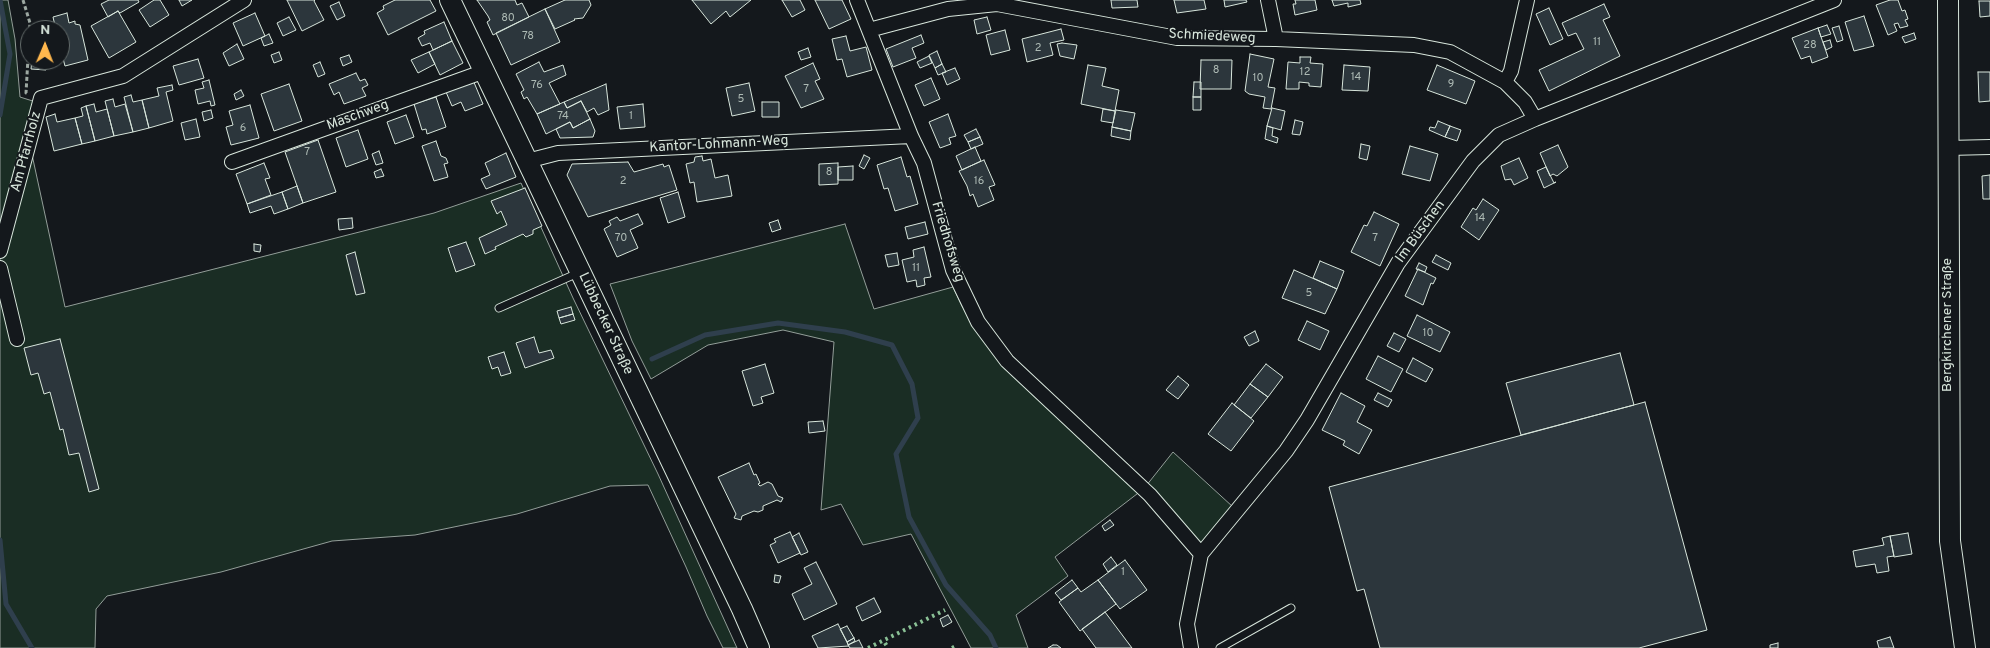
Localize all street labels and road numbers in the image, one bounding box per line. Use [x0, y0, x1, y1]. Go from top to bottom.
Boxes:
street label: Schmiedeweg [1168, 26, 1256, 48]
street label: Maschweg [325, 97, 391, 135]
street label: Am Pfarrholz [8, 110, 46, 194]
street label: Kantor-Lohmann-Weg [649, 133, 789, 157]
street label: Im Büschen [1393, 197, 1449, 267]
street label: Friedhofsweg [927, 200, 967, 284]
street label: Bergkirchener Straße [1940, 258, 1956, 392]
street label: Lübbecker Straße [574, 270, 636, 378]

